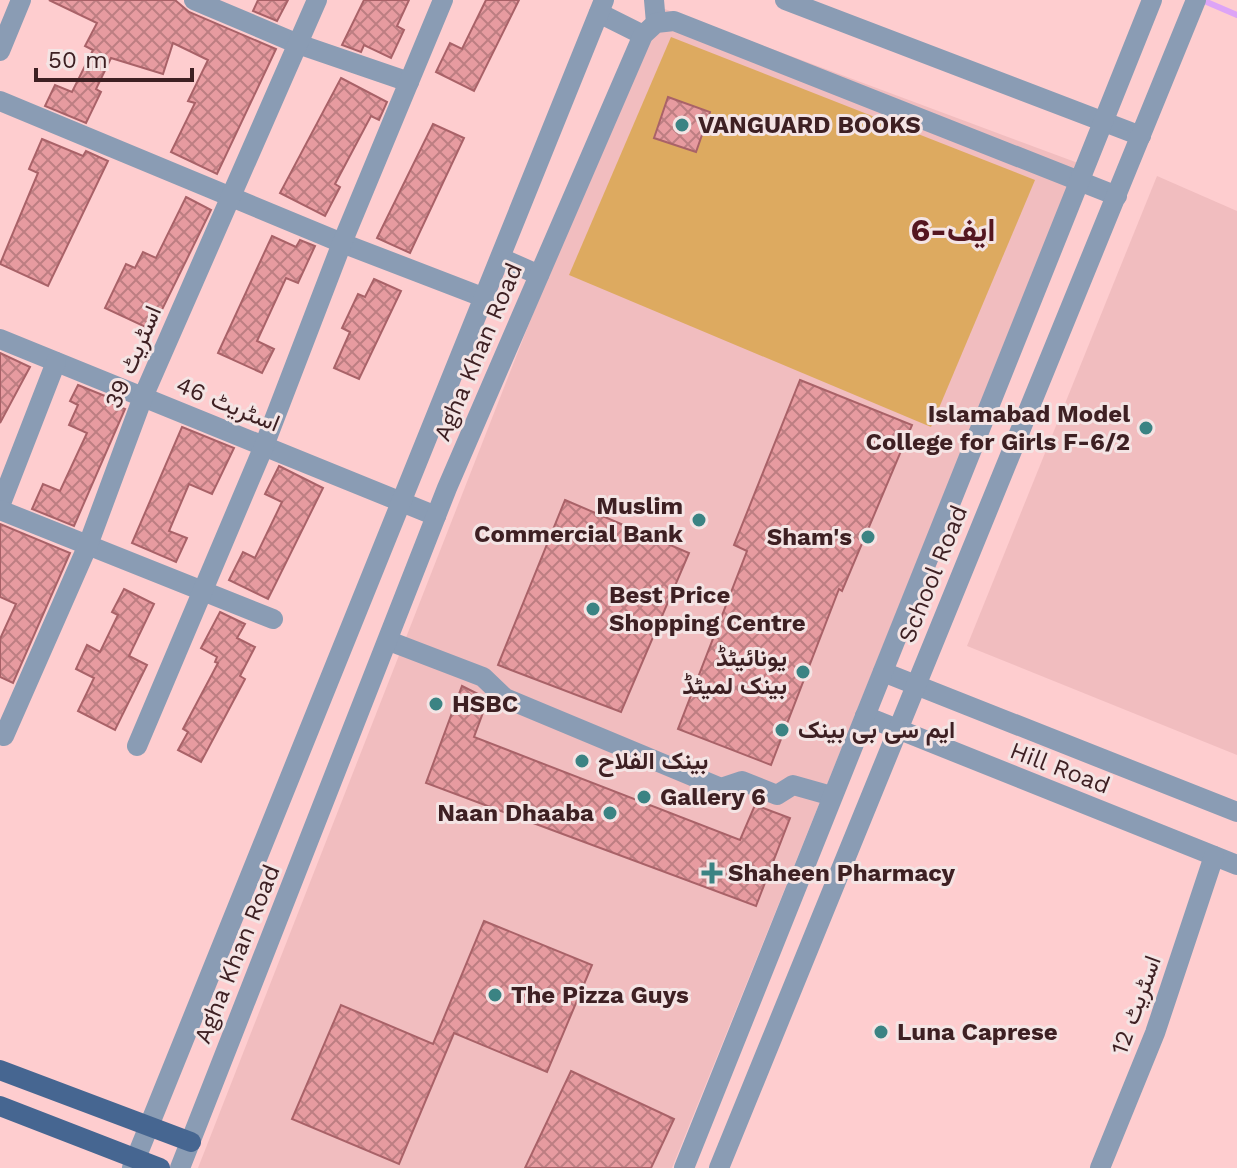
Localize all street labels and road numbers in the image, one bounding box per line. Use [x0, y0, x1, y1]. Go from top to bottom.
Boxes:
street label: Agha Khan Road [428, 259, 528, 445]
street label: اسٹریٹ 39 [99, 302, 168, 413]
street label: اسٹریٹ 46 [172, 371, 284, 438]
street label: School Road [893, 501, 973, 647]
street label: Hill Road [1006, 736, 1114, 800]
street label: Agha Khan Road [188, 860, 286, 1048]
street label: اسٹریٹ 12 [1105, 952, 1168, 1059]

